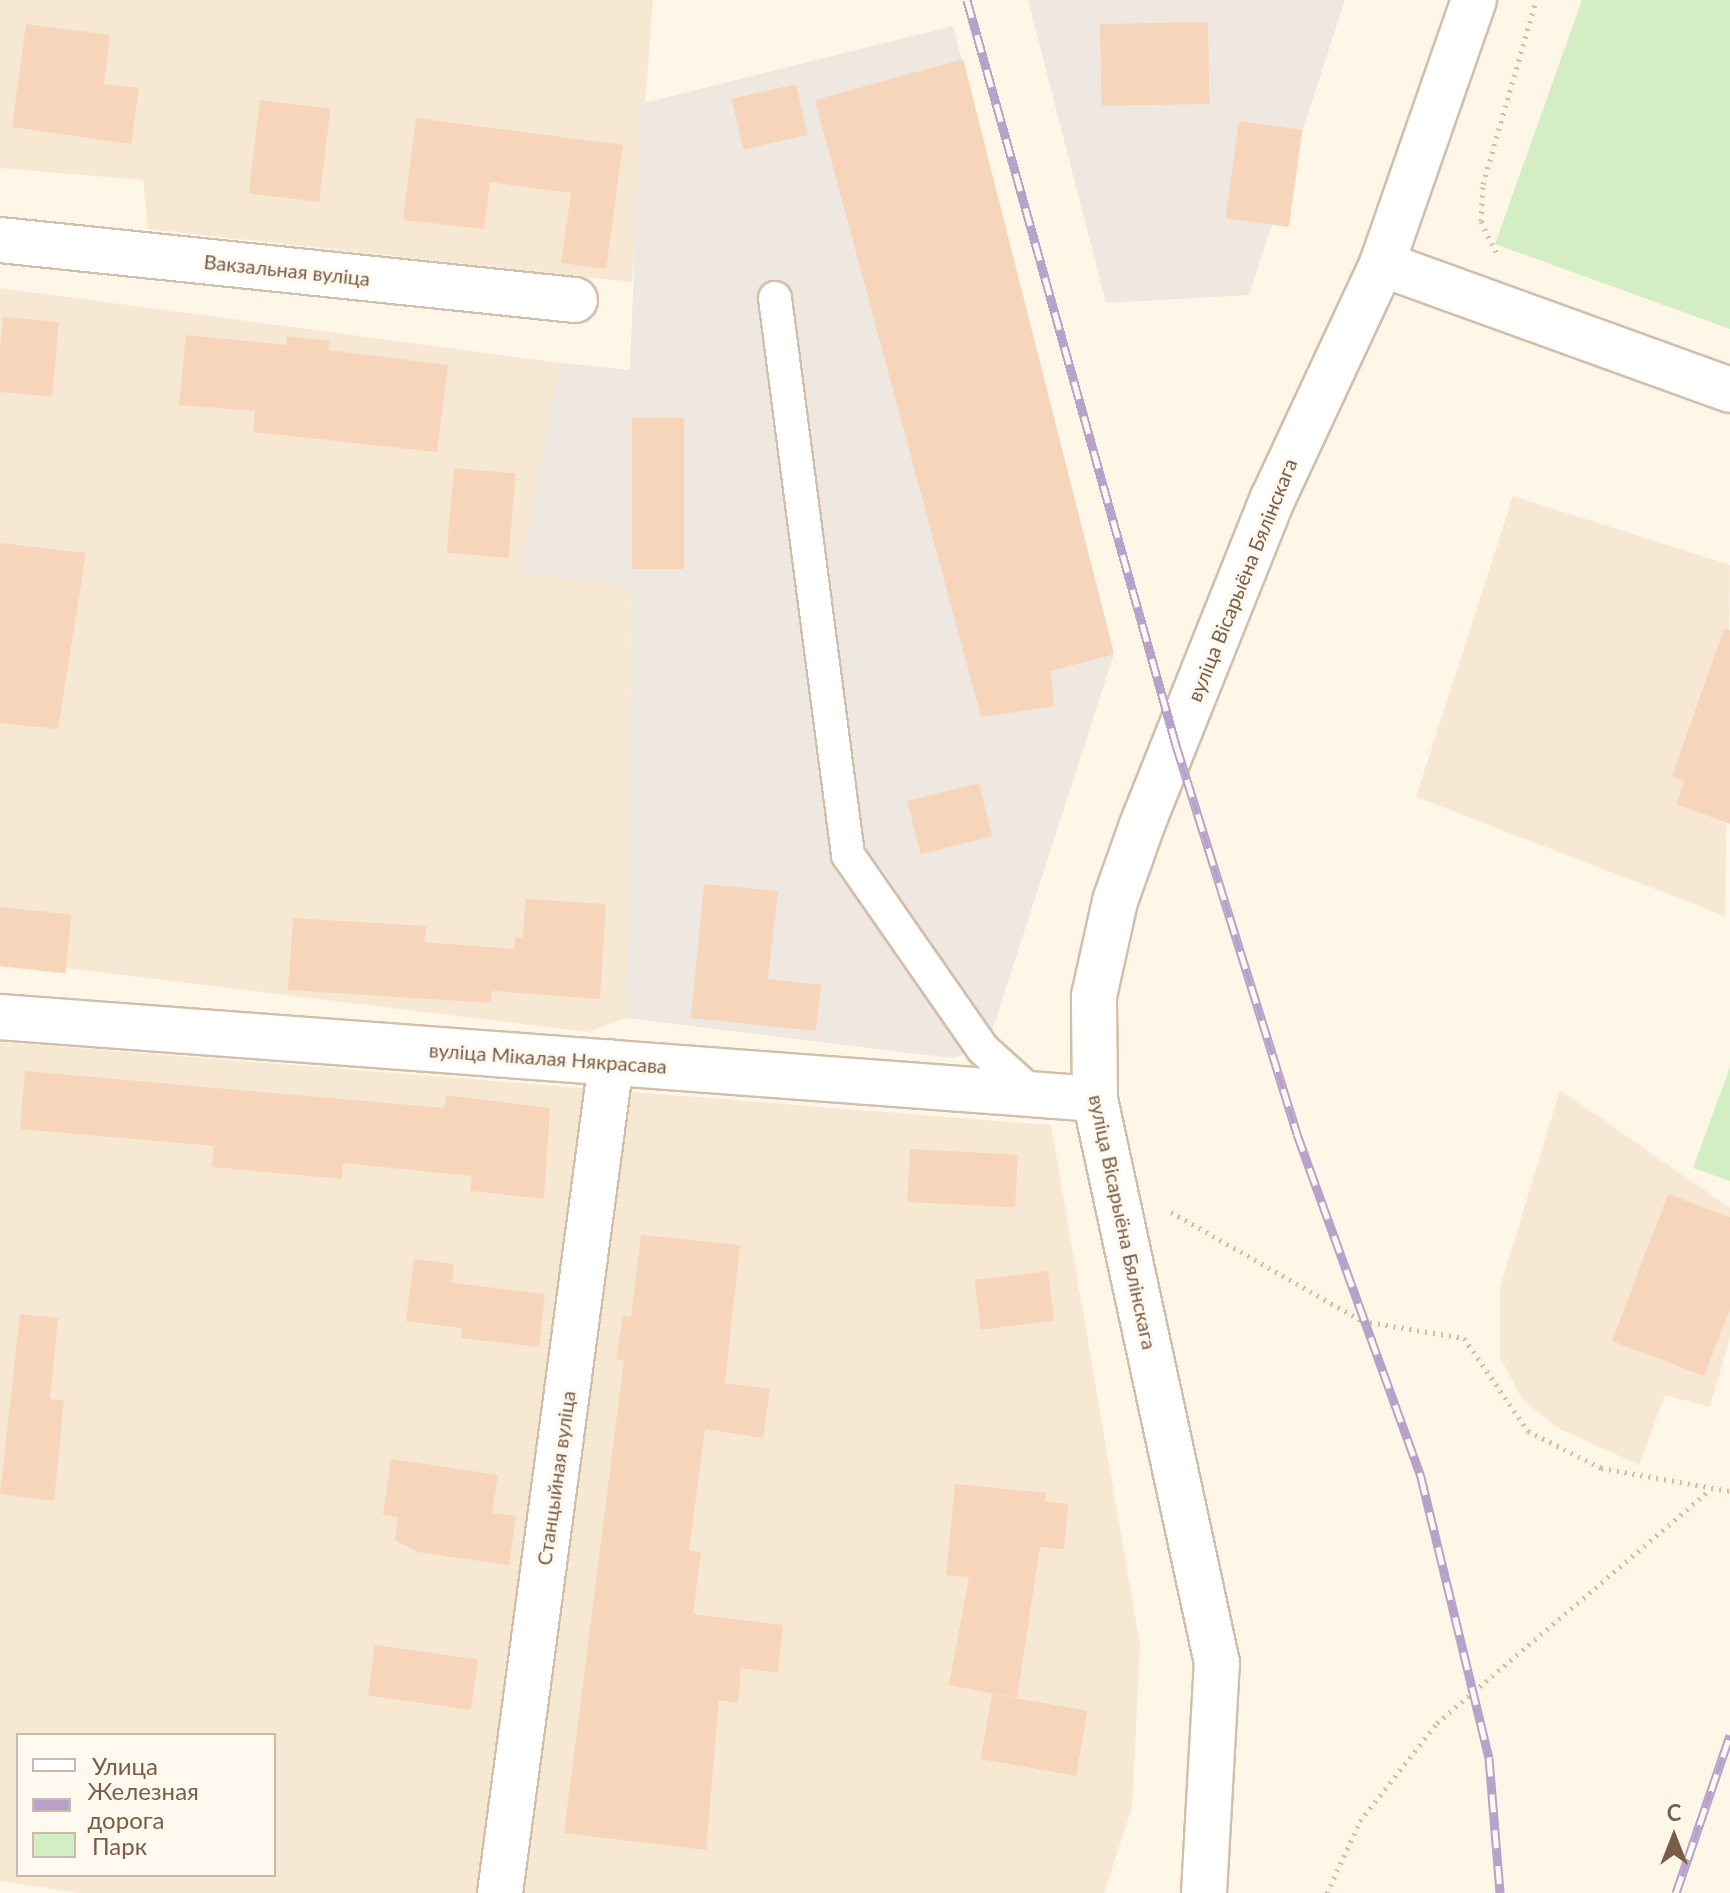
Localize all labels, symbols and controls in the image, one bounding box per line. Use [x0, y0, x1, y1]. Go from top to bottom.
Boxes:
street label: Вакзальная вуліца [203, 249, 371, 291]
street label: вуліца Вісарыёна Бялінскага [1182, 455, 1302, 705]
street label: вуліца Мікалая Някрасава [428, 1038, 668, 1078]
street label: вуліца Вісарыёна Бялінскага [1084, 1092, 1162, 1352]
street label: Станцыйная вуліца [532, 1389, 580, 1567]
legend [16, 1733, 276, 1877]
text: Улица [92, 1751, 158, 1780]
text: Железная дорога [87, 1776, 199, 1834]
north arrow [1634, 1797, 1714, 1877]
text: С [1667, 1799, 1681, 1826]
text: Парк [92, 1831, 147, 1860]

